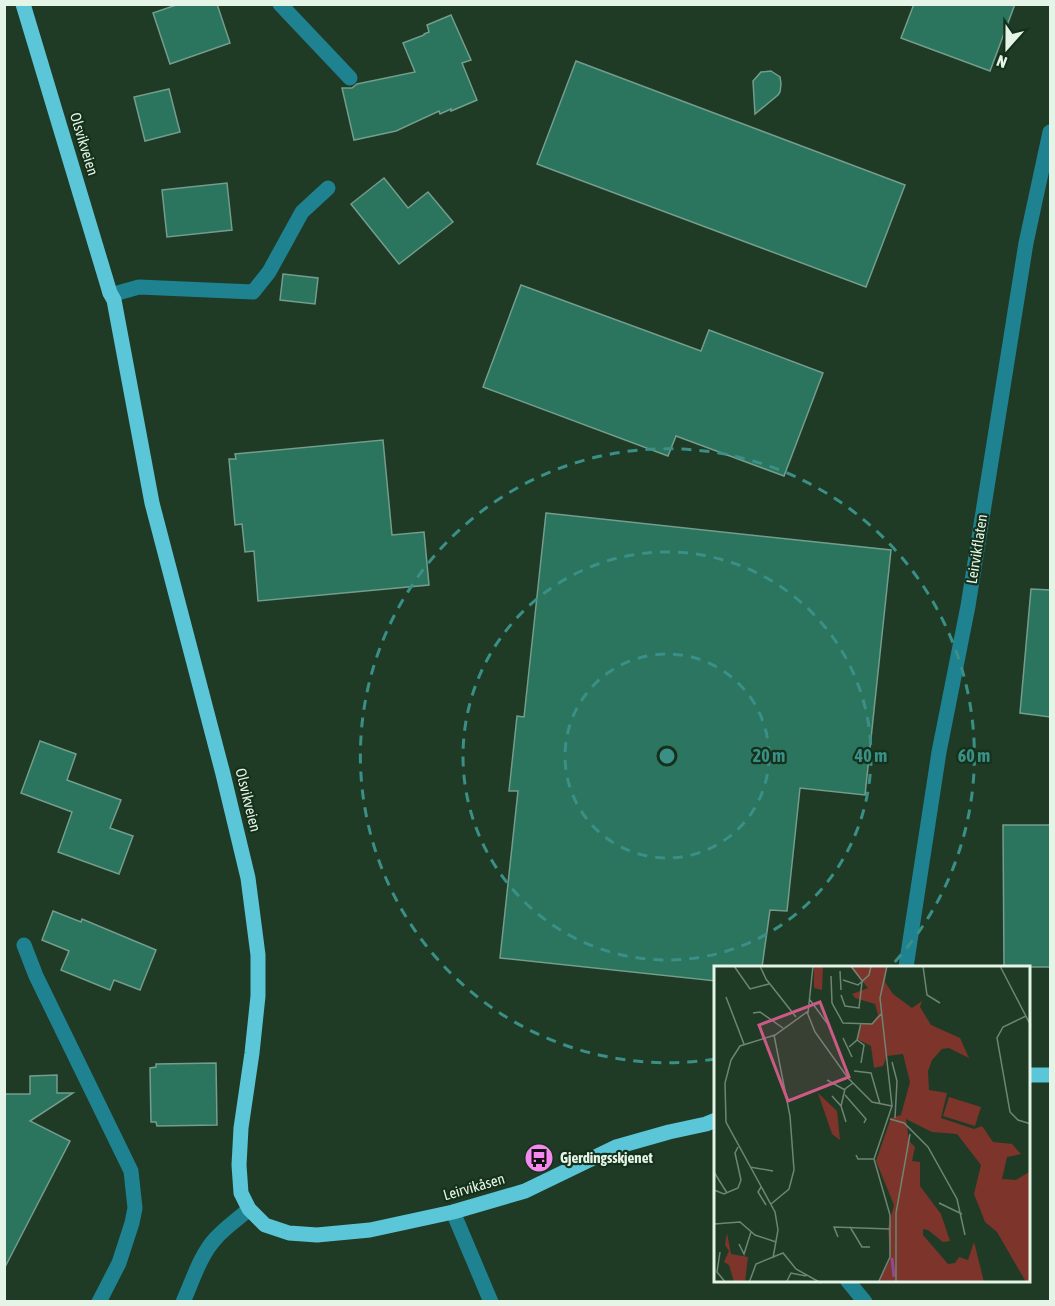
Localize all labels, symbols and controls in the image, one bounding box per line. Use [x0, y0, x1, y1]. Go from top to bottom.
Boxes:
north arrow [977, 18, 1037, 78]
text: N [994, 52, 1009, 72]
street label: Olsvikveien [67, 110, 102, 177]
street label: Leirvikflaten [963, 513, 990, 585]
text: 20 m [753, 745, 785, 766]
text: 40 m [854, 745, 887, 766]
text: 60 m [958, 745, 990, 766]
centre of rings [657, 746, 677, 766]
street label: Olsvikveien [232, 766, 265, 833]
inset map [714, 966, 1031, 1282]
bus stop icon: Gjerdingsskjenet [523, 1142, 555, 1174]
place label: Gjerdingsskjenet [560, 1149, 653, 1166]
street label: Leirvikåsen [441, 1170, 507, 1203]

